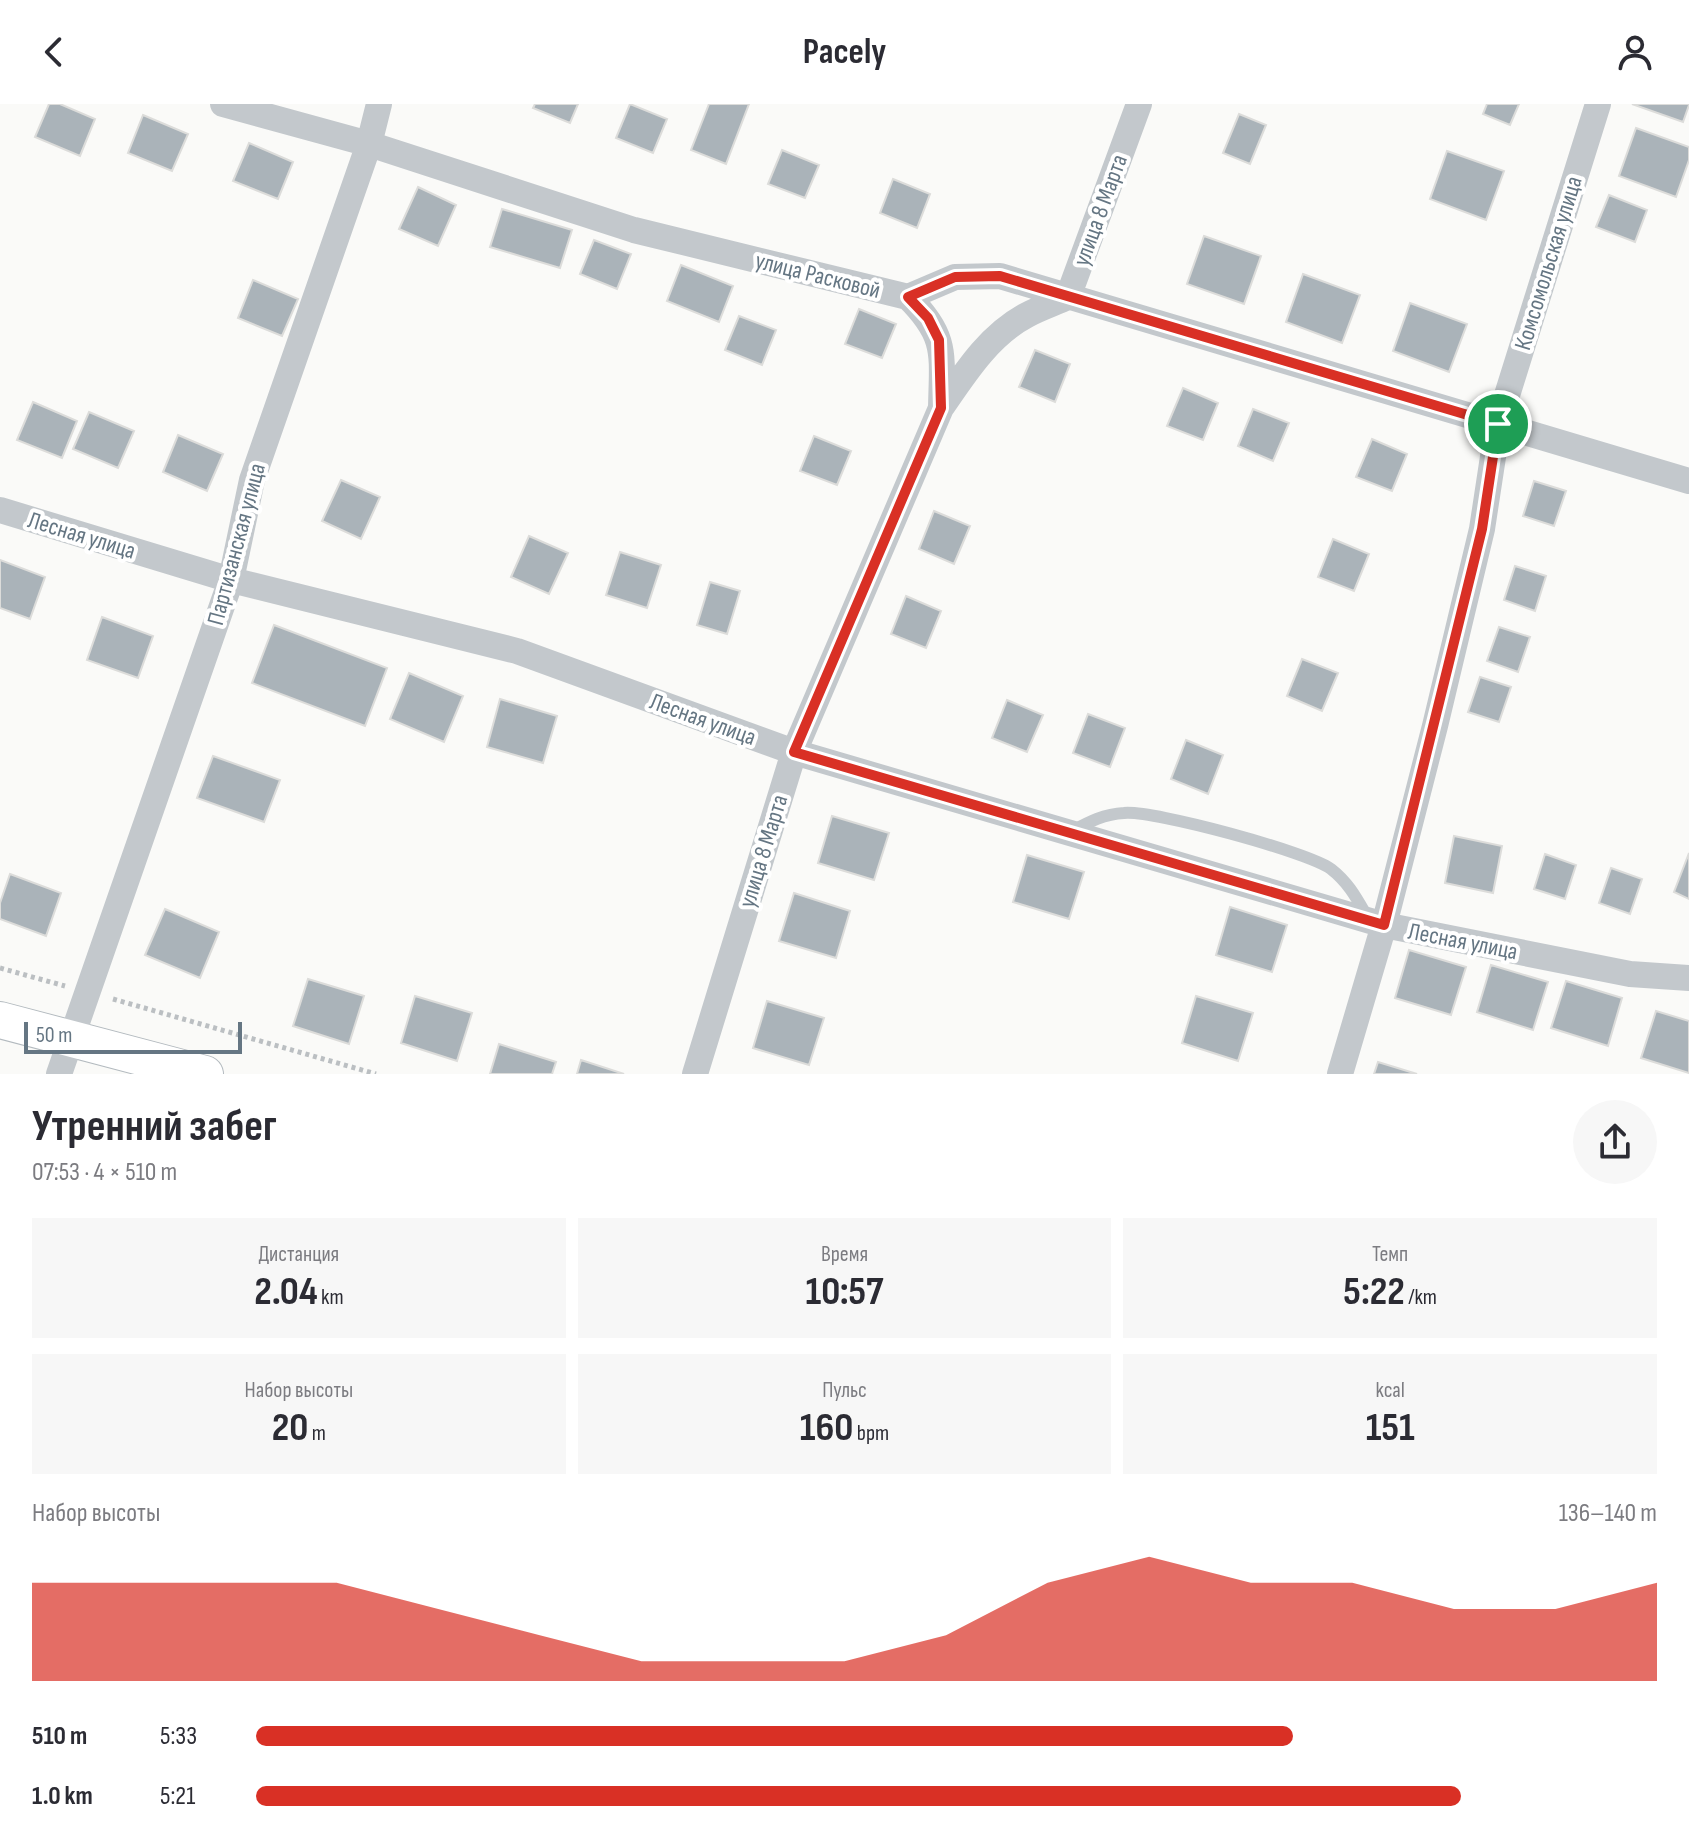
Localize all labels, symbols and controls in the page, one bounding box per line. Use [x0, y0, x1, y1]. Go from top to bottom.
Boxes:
icon: back [32, 30, 76, 74]
icon: person [1613, 30, 1657, 74]
text: Pacely [803, 31, 886, 74]
street label: улица 8 Марта [1067, 150, 1134, 270]
street label: Комсомольская улица [1508, 173, 1589, 354]
street label: улица Расковой [752, 246, 883, 305]
pin [1464, 390, 1532, 458]
icon: arrive [1476, 402, 1520, 446]
street label: Партизанская улица [201, 460, 272, 628]
street label: Лесная улица [25, 505, 139, 566]
street label: Лесная улица [646, 687, 760, 752]
street label: улица 8 Марта [733, 791, 794, 911]
street label: Лесная улица [1406, 917, 1520, 966]
scale bar [24, 1018, 242, 1054]
text: 50 m [36, 1022, 72, 1049]
text: Утренний забег [32, 1100, 277, 1153]
button: share [1573, 1100, 1657, 1184]
text: 07:53 · 4 × 510 m [32, 1157, 177, 1188]
text: Дистанция [258, 1241, 339, 1268]
text: Время [821, 1241, 868, 1268]
text: Темп [1372, 1241, 1408, 1268]
text: 2.04 [254, 1268, 317, 1316]
text: 10:57 [805, 1268, 884, 1316]
text: 5:22 [1343, 1268, 1405, 1316]
text: km [317, 1284, 344, 1311]
text: /km [1405, 1284, 1437, 1311]
text: Набор высоты [245, 1377, 353, 1404]
text: Пульс [822, 1377, 867, 1404]
text: kcal [1376, 1377, 1405, 1404]
text: 20 [272, 1404, 308, 1452]
text: 160 [800, 1404, 853, 1452]
text: 151 [1366, 1404, 1415, 1452]
text: m [308, 1420, 326, 1447]
text: bpm [853, 1420, 889, 1447]
text: Набор высоты [32, 1498, 160, 1529]
text: 136–140 m [1559, 1498, 1657, 1529]
text: 510 m [32, 1721, 87, 1752]
text: 5:33 [160, 1721, 197, 1752]
text: 1.0 km [32, 1781, 93, 1812]
text: 5:21 [160, 1781, 195, 1812]

